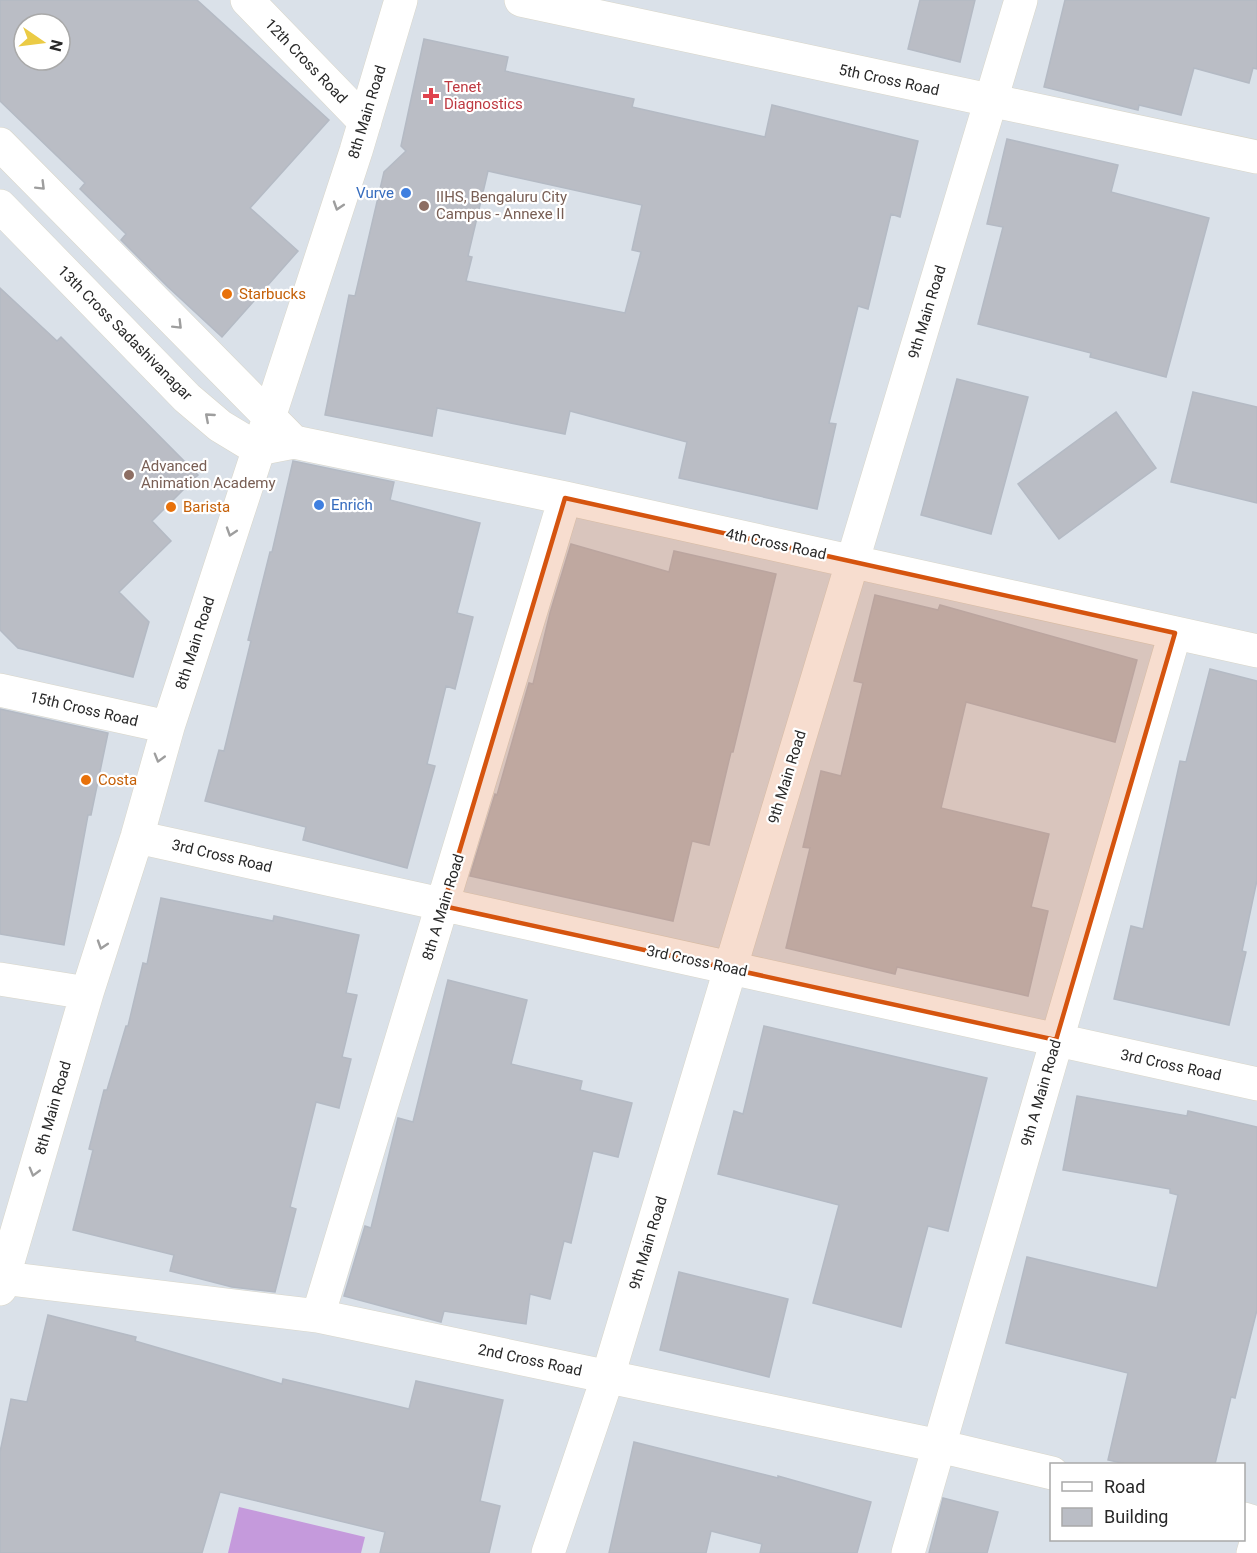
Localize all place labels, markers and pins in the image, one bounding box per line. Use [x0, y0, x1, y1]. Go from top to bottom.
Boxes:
place label: Tenet Diagnostics [444, 78, 523, 113]
marker: Tenet Diagnostics [422, 87, 440, 105]
place label: Vurve [356, 184, 394, 202]
marker: Vurve [399, 186, 413, 200]
place label: IIHS, Bengaluru City Campus - Annexe II [436, 188, 567, 223]
marker: IIHS, Bengaluru City Campus - Annexe II [417, 199, 431, 213]
place label: Starbucks [239, 285, 306, 303]
marker: Starbucks [220, 287, 234, 301]
place label: Advanced Animation Academy [141, 457, 276, 492]
marker: Advanced Animation Academy [122, 468, 136, 482]
place label: Enrich [331, 496, 373, 514]
place label: Barista [183, 498, 230, 516]
marker: Enrich [312, 498, 326, 512]
marker: Barista [164, 500, 178, 514]
place label: Costa [98, 771, 137, 789]
marker: Costa [79, 773, 93, 787]

